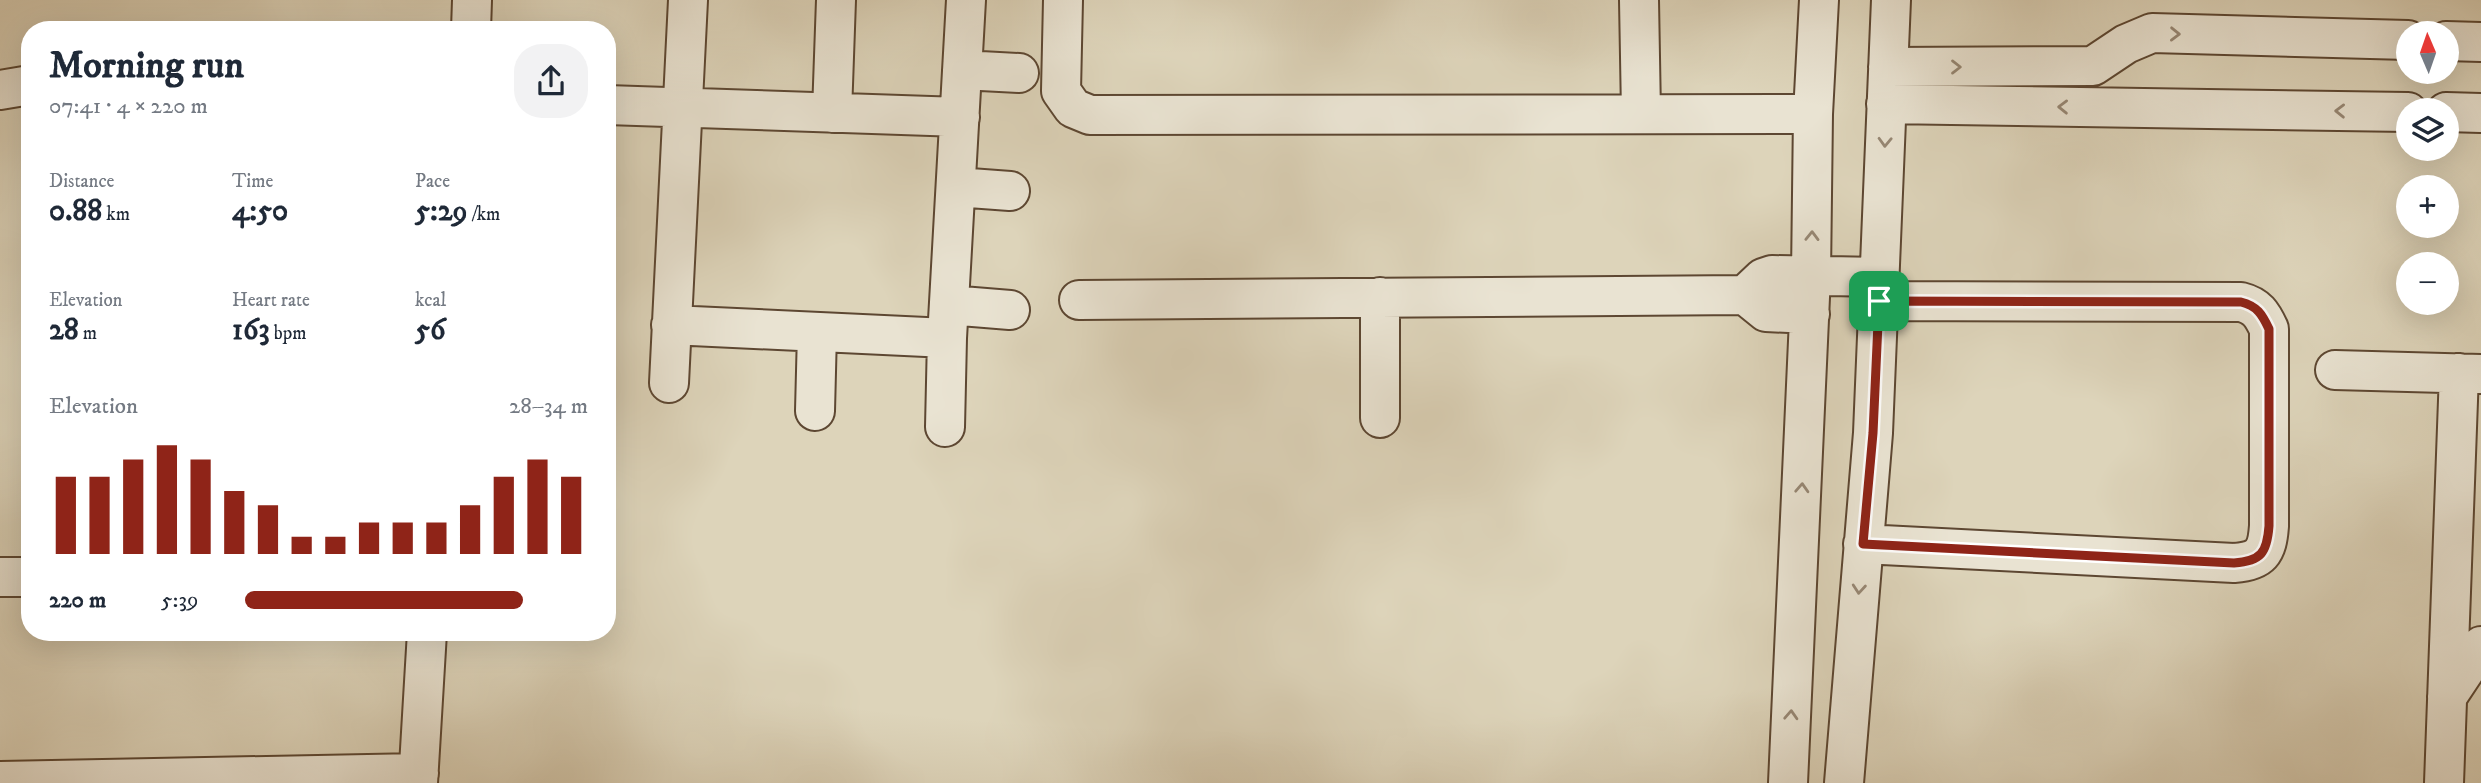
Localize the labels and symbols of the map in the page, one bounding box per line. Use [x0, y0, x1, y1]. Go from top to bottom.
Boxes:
north arrow [2396, 21, 2459, 84]
one-way arrow [2170, 26, 2180, 42]
one-way arrow [1951, 59, 1962, 75]
one-way arrow [2058, 99, 2068, 115]
one-way arrow [2334, 103, 2345, 119]
one-way arrow [1877, 136, 1892, 147]
one-way arrow [1804, 230, 1820, 241]
pin [1849, 271, 1909, 331]
one-way arrow [1794, 482, 1809, 493]
one-way arrow [1852, 584, 1867, 595]
one-way arrow [1784, 709, 1799, 720]

